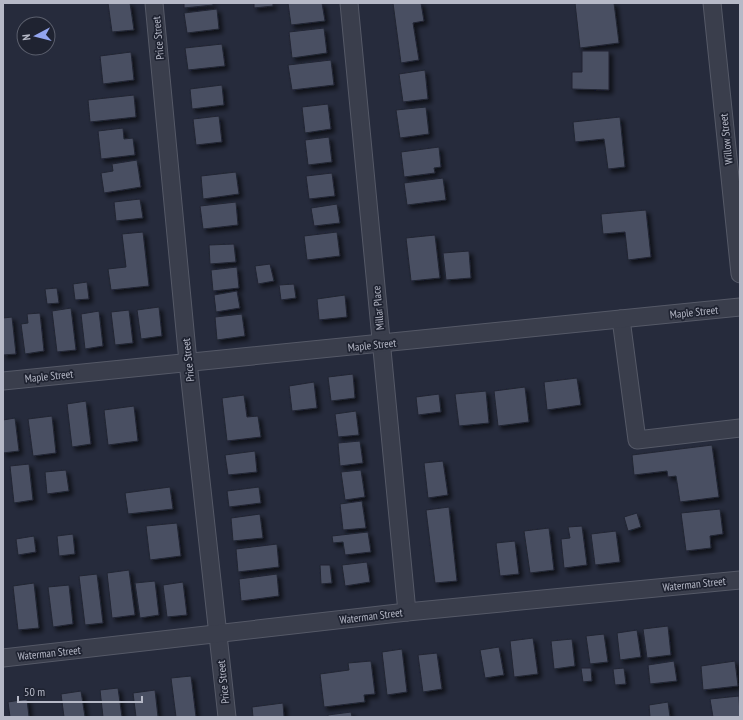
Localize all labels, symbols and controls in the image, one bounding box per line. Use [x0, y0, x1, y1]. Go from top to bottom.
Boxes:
north arrow [16, 16, 56, 56]
street label: Price Street [149, 16, 167, 60]
text: N [19, 33, 33, 41]
street label: Willow Street [716, 113, 736, 165]
street label: Millar Place [369, 285, 387, 331]
street label: Maple Street [669, 303, 719, 321]
street label: Maple Street [347, 336, 397, 354]
street label: Price Street [179, 338, 197, 382]
street label: Maple Street [24, 367, 74, 385]
street label: Waterman Street [662, 574, 726, 594]
street label: Waterman Street [339, 605, 403, 627]
street label: Waterman Street [17, 643, 81, 663]
street label: Price Street [214, 660, 232, 704]
scale bar [18, 678, 142, 704]
text: 50 m [24, 684, 45, 699]

